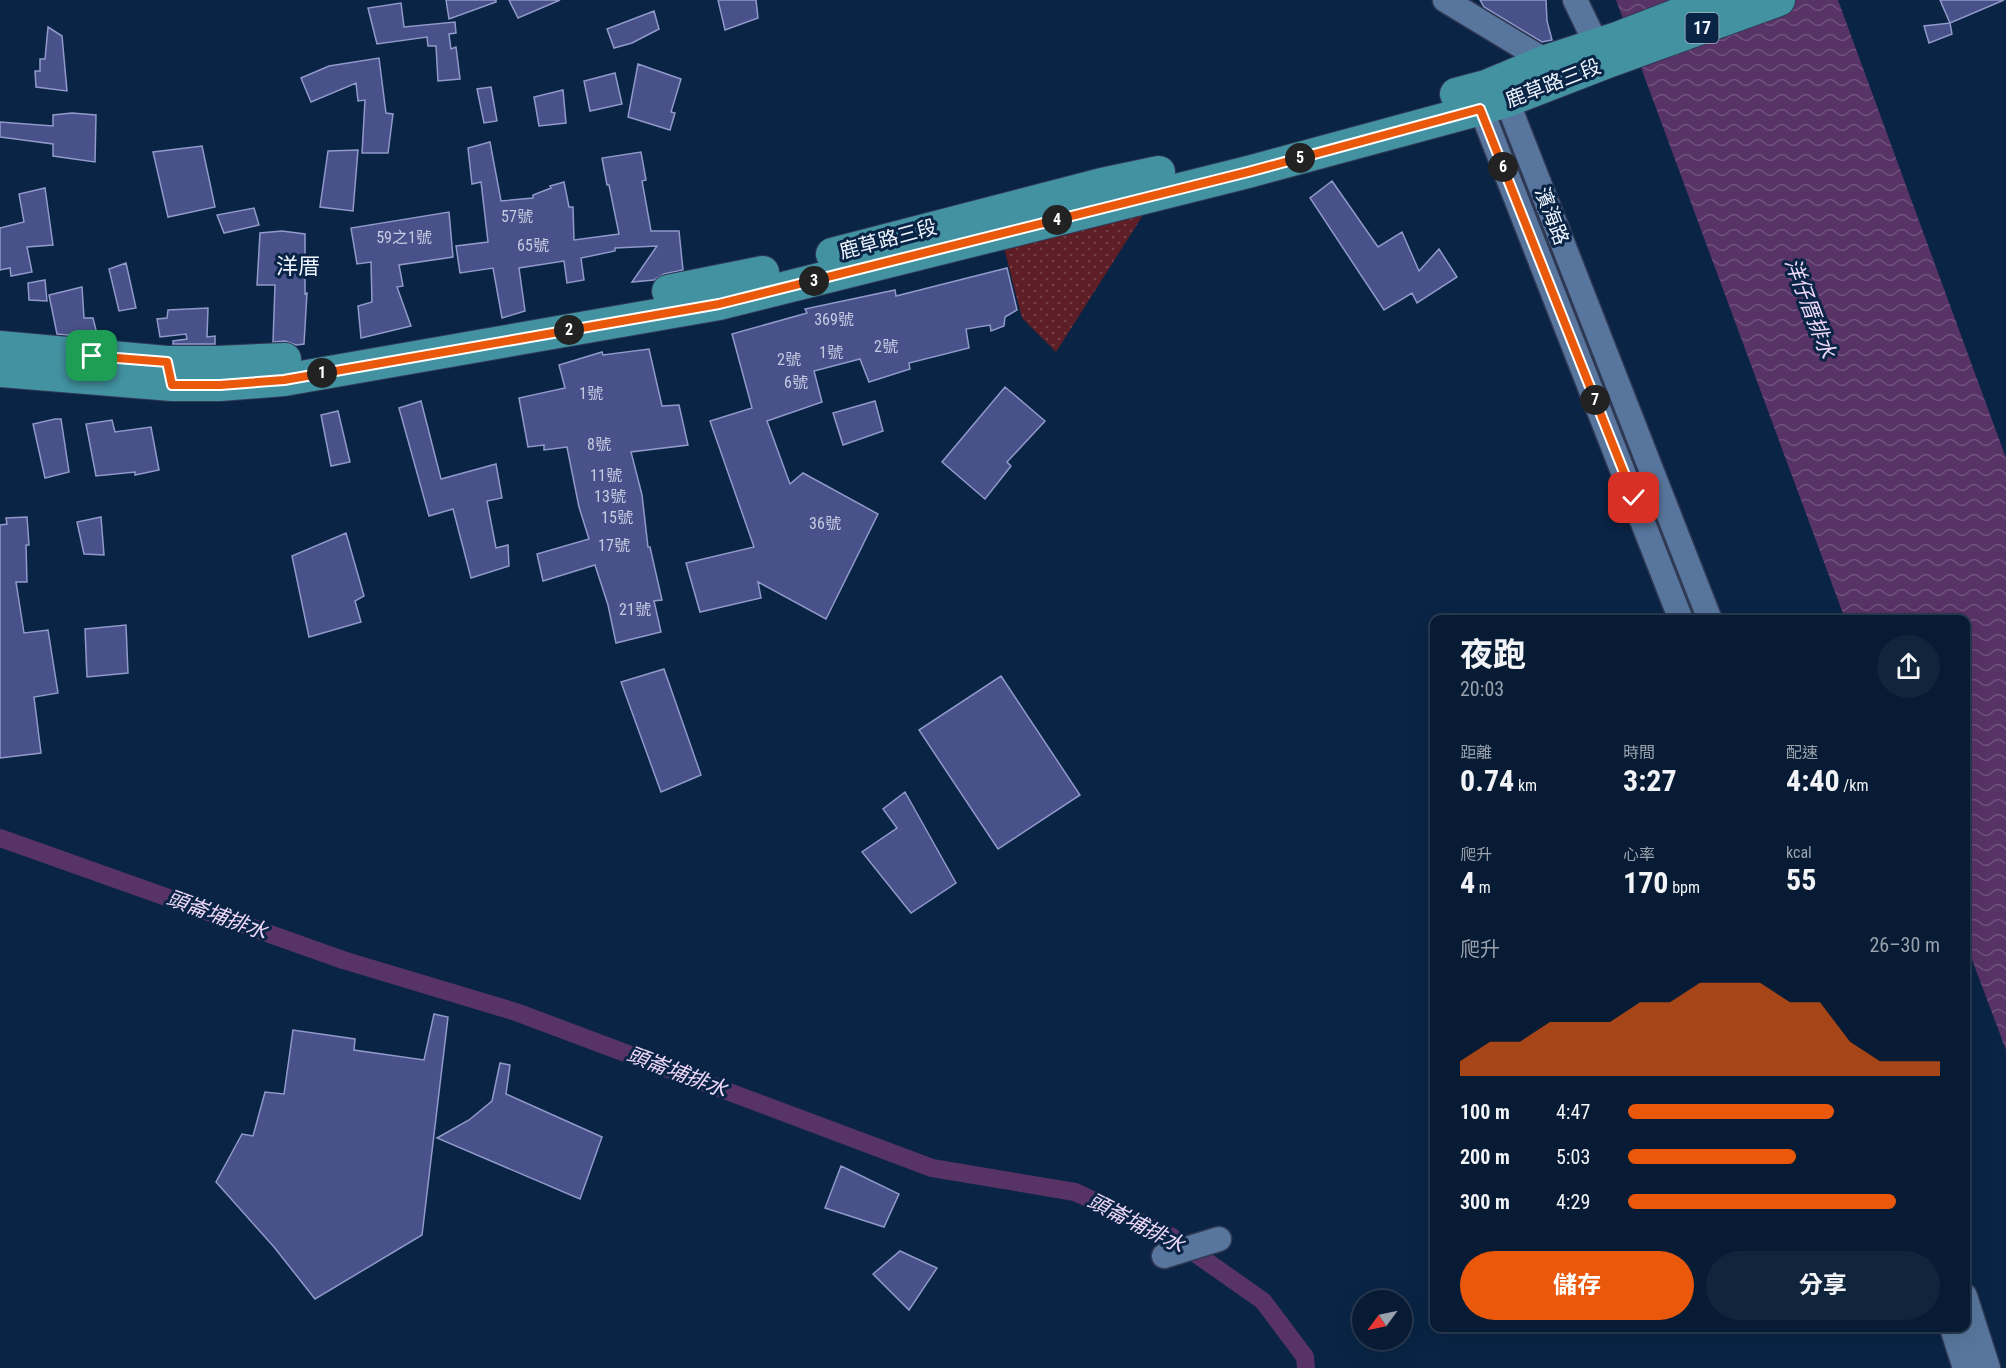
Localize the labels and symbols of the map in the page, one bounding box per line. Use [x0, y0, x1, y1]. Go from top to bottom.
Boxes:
road number: 17 [1686, 13, 1718, 43]
street label: 鹿草路三段 [1502, 54, 1604, 112]
pin: 5 [1285, 143, 1315, 173]
pin: 6 [1488, 152, 1518, 182]
street label: 濱海路 [1530, 184, 1574, 248]
pin: 4 [1042, 205, 1072, 235]
house number: 57號 [501, 207, 533, 226]
street label: 鹿草路三段 [837, 214, 939, 264]
house number: 59之1號 [376, 228, 432, 247]
house number: 65號 [517, 236, 549, 255]
district label: 洋厝 [276, 254, 320, 279]
water label: 洋仔厝排水 [1780, 255, 1840, 362]
pin: 3 [799, 266, 829, 296]
house number: 369號 [814, 310, 854, 329]
pin: 2 [554, 315, 584, 345]
pin [66, 330, 117, 381]
house number: 2號 [874, 337, 898, 356]
house number: 1號 [819, 343, 843, 362]
house number: 2號 [777, 350, 801, 369]
pin: 1 [307, 358, 337, 388]
house number: 6號 [784, 373, 808, 392]
house number: 1號 [579, 384, 603, 403]
pin: 7 [1580, 385, 1610, 415]
house number: 8號 [587, 435, 611, 454]
house number: 11號 [590, 466, 622, 485]
pin [1608, 472, 1659, 523]
house number: 13號 [594, 487, 626, 506]
house number: 15號 [601, 508, 633, 527]
house number: 36號 [809, 514, 841, 533]
house number: 17號 [598, 536, 630, 555]
house number: 21號 [619, 600, 651, 619]
water label: 頭崙埔排水 [164, 886, 271, 945]
water label: 頭崙埔排水 [624, 1042, 731, 1102]
water label: 頭崙埔排水 [1084, 1188, 1189, 1258]
north arrow [1352, 1290, 1412, 1350]

